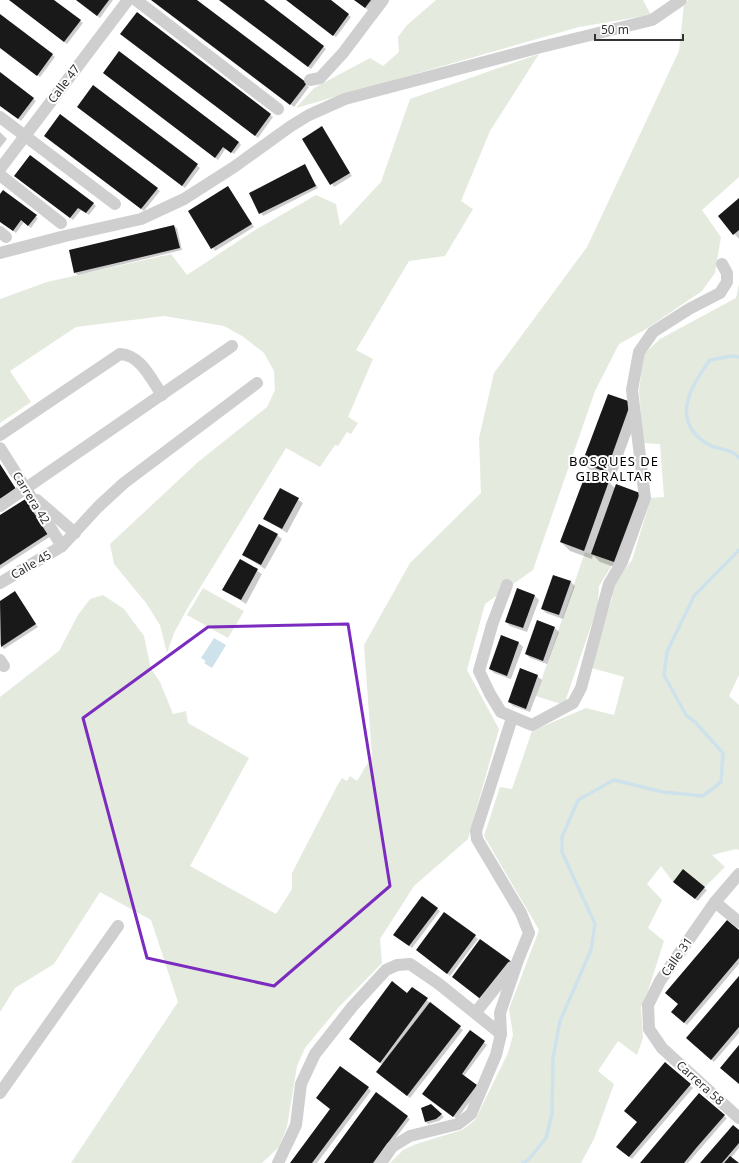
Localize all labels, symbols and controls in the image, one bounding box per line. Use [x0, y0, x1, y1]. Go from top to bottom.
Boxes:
scale bar [595, 16, 683, 42]
text: 50 m [601, 21, 629, 38]
street label: Calle 47 [44, 61, 84, 106]
district label: BOSQUES DE GIBRALTAR [569, 452, 659, 485]
street label: Carrera 42 [9, 468, 54, 527]
street label: Calle 45 [7, 546, 54, 583]
street label: Calle 31 [657, 934, 696, 980]
street label: Carrera 58 [673, 1057, 728, 1109]

